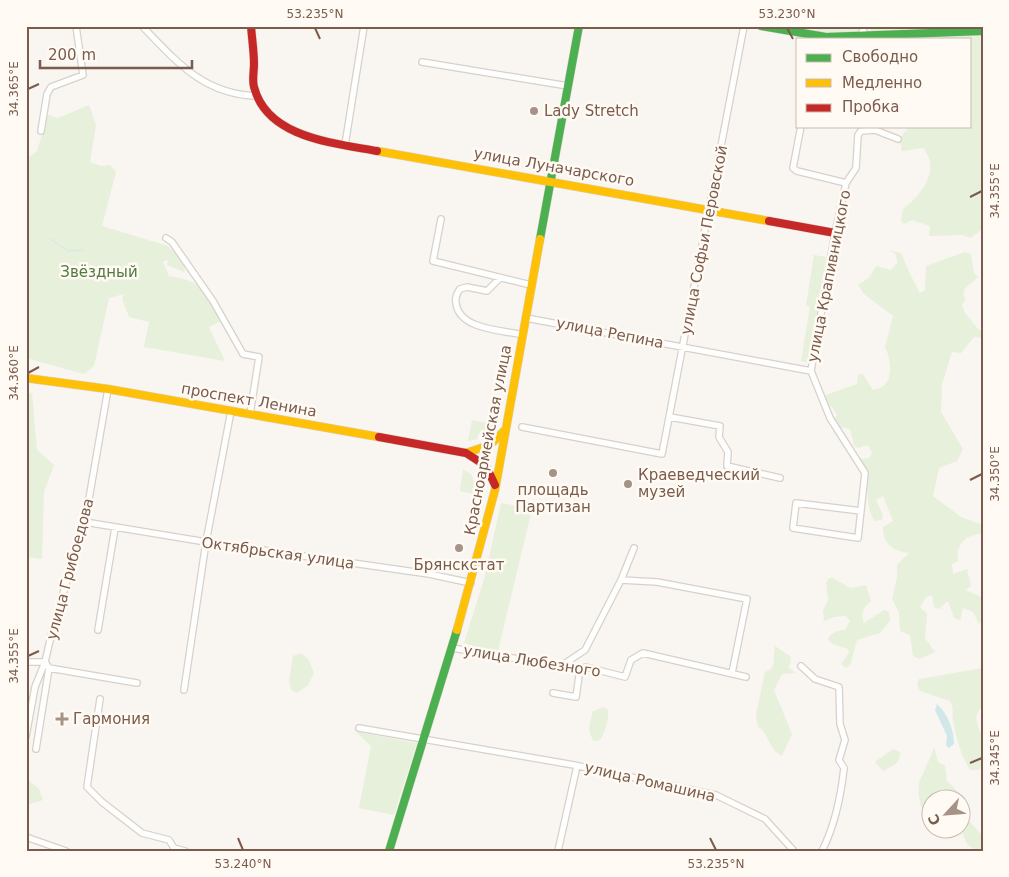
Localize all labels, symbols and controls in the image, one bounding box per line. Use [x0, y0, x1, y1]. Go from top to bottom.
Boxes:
text: 53.235°N [287, 7, 343, 21]
text: 53.230°N [759, 7, 815, 21]
scale bar [40, 38, 192, 70]
legend [796, 38, 972, 128]
text: 200 m [48, 46, 96, 64]
text: Свободно [842, 48, 918, 66]
text: 34.365°E [7, 61, 21, 117]
text: Медленно [842, 74, 922, 92]
text: Пробка [842, 98, 899, 116]
place label: Lady Stretch [544, 102, 639, 120]
marker: Lady Stretch [528, 105, 540, 117]
street label: улица Луначарского [472, 144, 636, 190]
street label: улица Софьи Перовской [677, 144, 731, 336]
text: 34.355°E [988, 163, 1002, 219]
street label: улица Крапивницкого [803, 188, 855, 364]
park label: Звёздный [60, 263, 138, 281]
street label: улица Репина [555, 314, 665, 352]
street label: Красноармейская улица [461, 343, 515, 537]
text: 34.360°E [7, 345, 21, 401]
street label: проспект Ленина [180, 379, 318, 421]
text: 34.350°E [988, 446, 1002, 502]
place label: Краеведческий музей [638, 466, 760, 501]
marker: площадь Партизан [547, 467, 559, 479]
marker: Краеведческий музей [622, 478, 634, 490]
place label: площадь Партизан [515, 481, 591, 516]
street label: улица Грибоедова [42, 496, 98, 642]
street label: Октябрьская улица [200, 533, 356, 573]
marker: Брянскстат [453, 542, 465, 554]
place label: Брянскстат [414, 556, 505, 574]
text: 34.355°E [7, 628, 21, 684]
street label: улица Любезного [462, 641, 602, 681]
place label: Гармония [73, 710, 150, 728]
marker: Гармония [55, 712, 69, 726]
text: 34.345°E [988, 730, 1002, 786]
street label: улица Ромашина [583, 758, 717, 806]
north arrow [922, 790, 972, 840]
text: С [925, 812, 944, 828]
text: 53.240°N [215, 857, 271, 871]
text: 53.235°N [688, 857, 744, 871]

